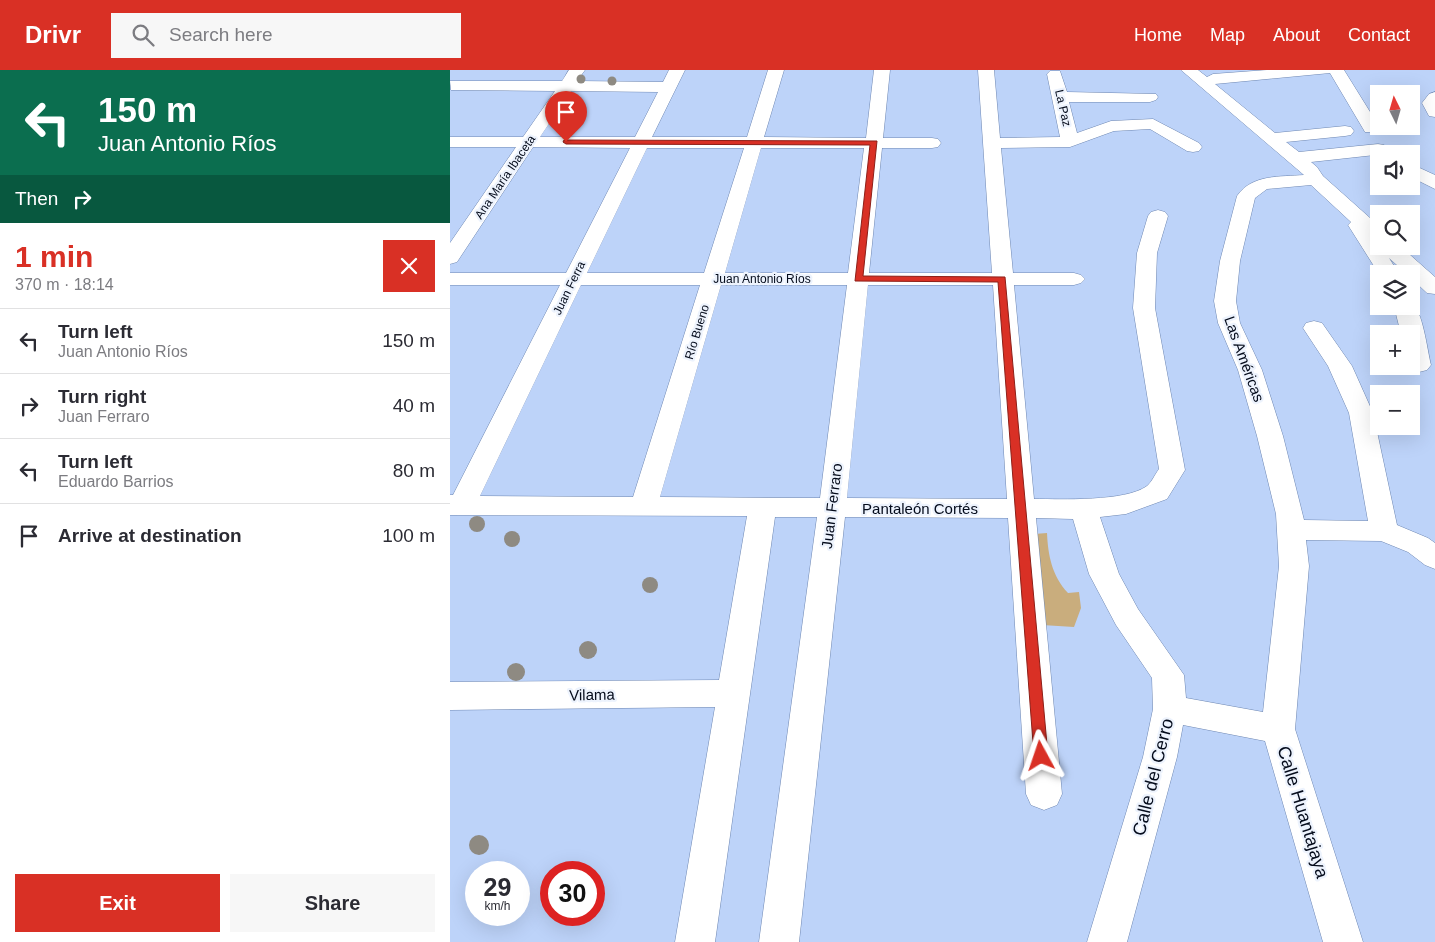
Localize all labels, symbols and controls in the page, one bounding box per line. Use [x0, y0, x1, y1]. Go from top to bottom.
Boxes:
search box [111, 13, 461, 58]
text: Drivr [25, 21, 81, 48]
icon: search [129, 21, 157, 49]
text: Search here [169, 24, 273, 45]
text: Home [1134, 25, 1182, 45]
text: Map [1210, 25, 1245, 45]
text: About [1273, 25, 1320, 45]
text: Contact [1348, 25, 1410, 45]
north arrow [1370, 85, 1420, 135]
map controls [1370, 85, 1420, 435]
street label: La Paz [1052, 88, 1074, 128]
icon: left [15, 90, 80, 155]
text: 150 m [98, 90, 197, 129]
pin [545, 91, 587, 142]
icon: arrive [552, 98, 580, 126]
text: Juan Antonio Ríos [98, 131, 277, 156]
street label: Ana María Ibaceta [472, 132, 538, 222]
button: sound [1370, 145, 1420, 195]
icon: right [68, 185, 96, 213]
text: Then [15, 188, 58, 209]
button: search [1370, 205, 1420, 255]
text: 1 min [15, 240, 93, 273]
button: close [383, 240, 435, 292]
street label: Juan Ferra [550, 259, 588, 317]
button: layers [1370, 265, 1420, 315]
street label: Juan Antonio Ríos [713, 272, 811, 286]
text: 370 m · 18:14 [15, 276, 114, 293]
street label: Río Bueno [682, 303, 712, 361]
street label: Las Américas [1221, 314, 1268, 404]
text: Turn left [58, 321, 133, 342]
button: + [1370, 325, 1420, 375]
icon: left [15, 327, 43, 355]
text: 150 m [382, 330, 435, 351]
text: Juan Antonio Ríos [58, 343, 188, 360]
button: − [1370, 385, 1420, 435]
text: Turn right [58, 386, 146, 407]
icon: right [15, 392, 43, 420]
text: 40 m [393, 395, 435, 416]
text: Juan Ferraro [58, 408, 150, 425]
text: Turn left [58, 451, 133, 472]
icon: left [15, 457, 43, 485]
text: 80 m [393, 460, 435, 481]
street label: Juan Ferraro [818, 462, 845, 550]
text: Eduardo Barrios [58, 473, 174, 490]
street label: Pantaleón Cortés [862, 500, 978, 517]
icon: arrive [15, 522, 43, 550]
text: Arrive at destination [58, 525, 242, 546]
text: 100 m [382, 525, 435, 546]
street label: Vilama [569, 686, 616, 703]
street label: Calle del Cerro [1129, 716, 1177, 838]
position arrow [1014, 729, 1066, 781]
street label: Calle Huantajaya [1273, 744, 1333, 881]
speed limit sign: 30 [540, 861, 605, 926]
text: 29 [484, 873, 511, 901]
button: Exit [15, 874, 220, 932]
button: Share [230, 874, 435, 932]
text: km/h [484, 899, 511, 913]

